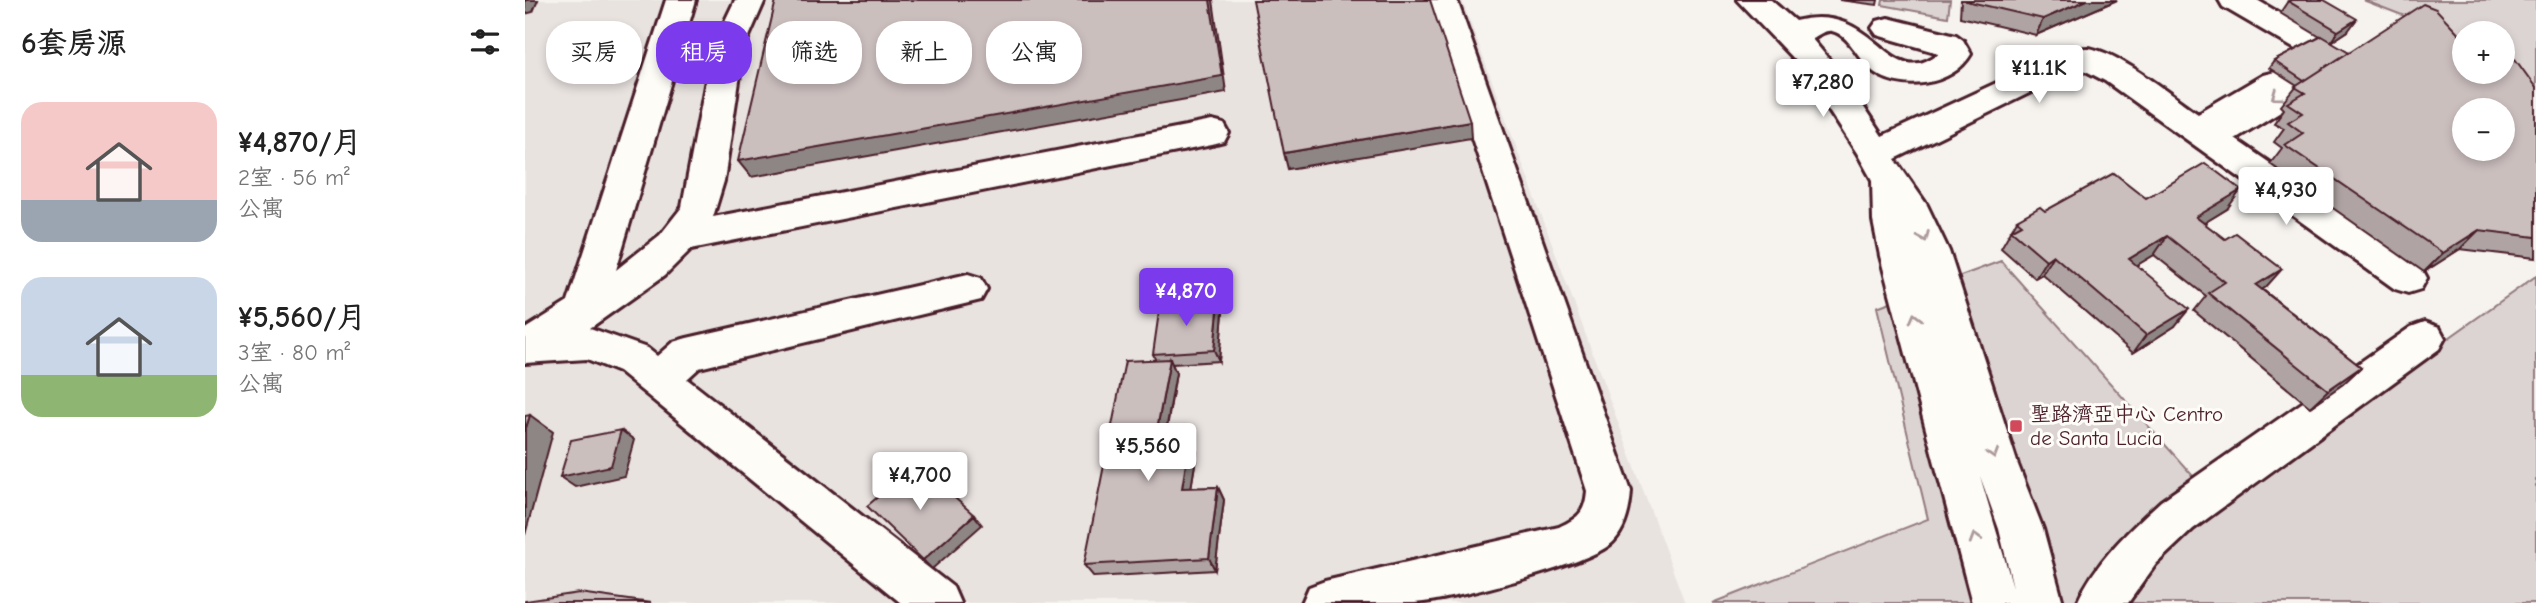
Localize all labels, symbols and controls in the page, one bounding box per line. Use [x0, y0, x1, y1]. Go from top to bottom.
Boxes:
chip: 买房 [546, 21, 642, 84]
chip: 租房 [656, 21, 752, 84]
chip: 筛选 [766, 21, 862, 84]
chip: 新上 [876, 21, 972, 84]
chip: 公寓 [986, 21, 1082, 84]
map controls [2452, 21, 2515, 161]
button: + [2452, 21, 2515, 84]
icon: filters [466, 23, 504, 61]
text: 6套房源 [21, 26, 127, 61]
pin: ¥11.1K [1982, 46, 2096, 105]
text: ¥11.1K [2011, 54, 2067, 81]
pin: ¥7,280 [1766, 60, 1880, 119]
text: ¥7,280 [1792, 68, 1854, 95]
one-way arrow [2273, 88, 2285, 100]
button: − [2452, 98, 2515, 161]
text: ¥4,870/月 [238, 125, 362, 160]
icon: home [77, 130, 161, 214]
text: 2室 · 56 m² [238, 164, 350, 191]
pin: ¥4,930 [2229, 168, 2343, 227]
text: ¥4,930 [2254, 176, 2318, 203]
text: 公寓 [238, 195, 284, 222]
one-way arrow [1916, 230, 1930, 242]
pin: ¥4,870 [1129, 268, 1243, 328]
text: ¥4,870 [1155, 277, 1217, 304]
text: ¥5,560/月 [238, 300, 366, 335]
icon: home [77, 305, 161, 389]
one-way arrow [1909, 313, 1924, 325]
text: 3室 · 80 m² [238, 339, 350, 366]
text: 公寓 [238, 370, 284, 397]
place label: 聖路濟亞中心 Centro de Santa Lucia [2030, 402, 2223, 450]
marker: 聖路濟亞中心 Centro de Santa Lucia [2008, 418, 2024, 434]
pin: ¥5,560 [1091, 424, 1205, 483]
text: ¥5,560 [1115, 432, 1181, 459]
one-way arrow [1985, 447, 2000, 459]
pin: ¥4,700 [863, 452, 977, 512]
text: ¥4,700 [888, 461, 952, 488]
one-way arrow [1968, 532, 1983, 544]

